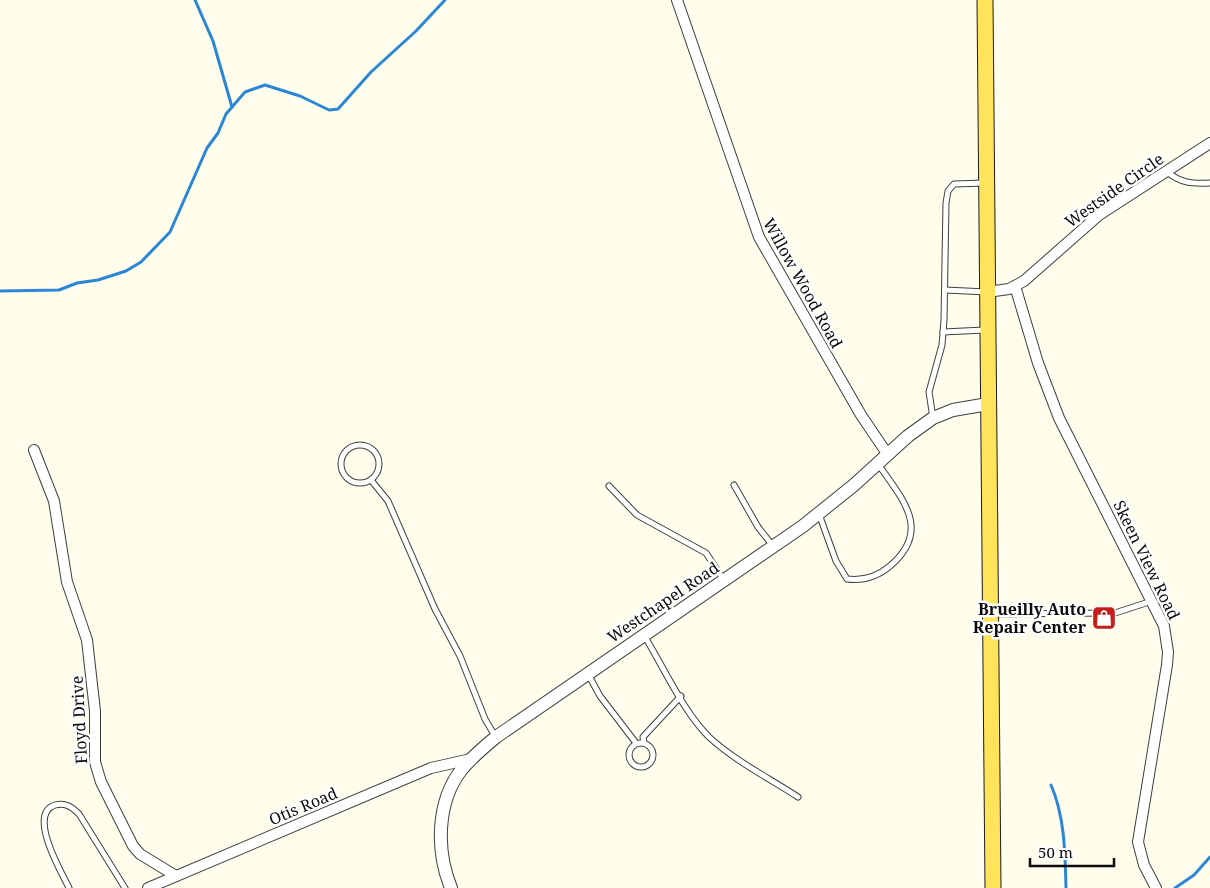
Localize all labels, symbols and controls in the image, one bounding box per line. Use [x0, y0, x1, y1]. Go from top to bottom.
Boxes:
street label: Westside Circle [1060, 148, 1168, 232]
street label: Willow Wood Road [758, 214, 848, 352]
street label: Skeen View Road [1109, 497, 1186, 624]
street label: Westchapel Road [603, 556, 723, 648]
place label: Brueilly Auto Repair Center [973, 598, 1087, 638]
shop icon: Brueilly Auto Repair Center [1091, 605, 1117, 631]
street label: Floyd Drive [66, 675, 92, 765]
street label: Otis Road [265, 782, 341, 830]
scale bar [1030, 836, 1114, 868]
text: 50 m [1038, 842, 1073, 862]

